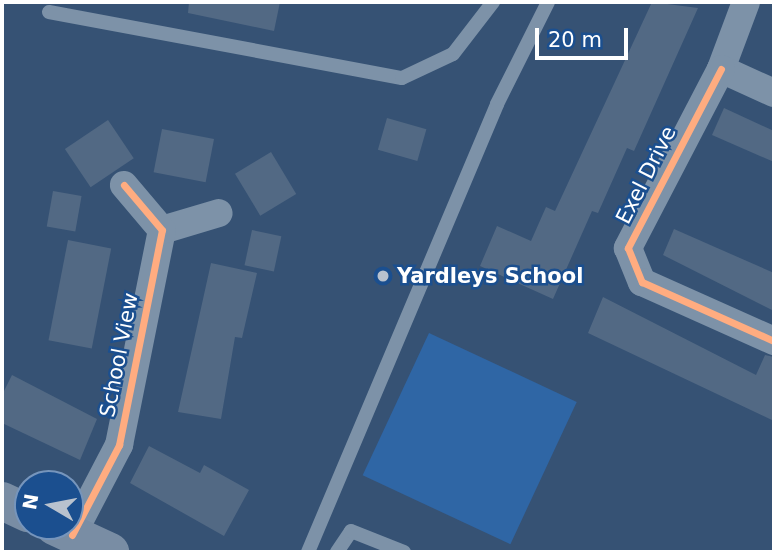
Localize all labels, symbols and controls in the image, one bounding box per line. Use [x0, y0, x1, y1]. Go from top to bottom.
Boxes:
scale bar [538, 14, 631, 58]
text: 20 m [548, 28, 602, 52]
street label: Exel Drive [611, 122, 681, 228]
place label: Yardleys School [397, 263, 583, 289]
marker: Yardleys School [375, 268, 391, 284]
street label: School View [95, 291, 143, 419]
north arrow [14, 470, 84, 540]
text: N [18, 492, 43, 511]

